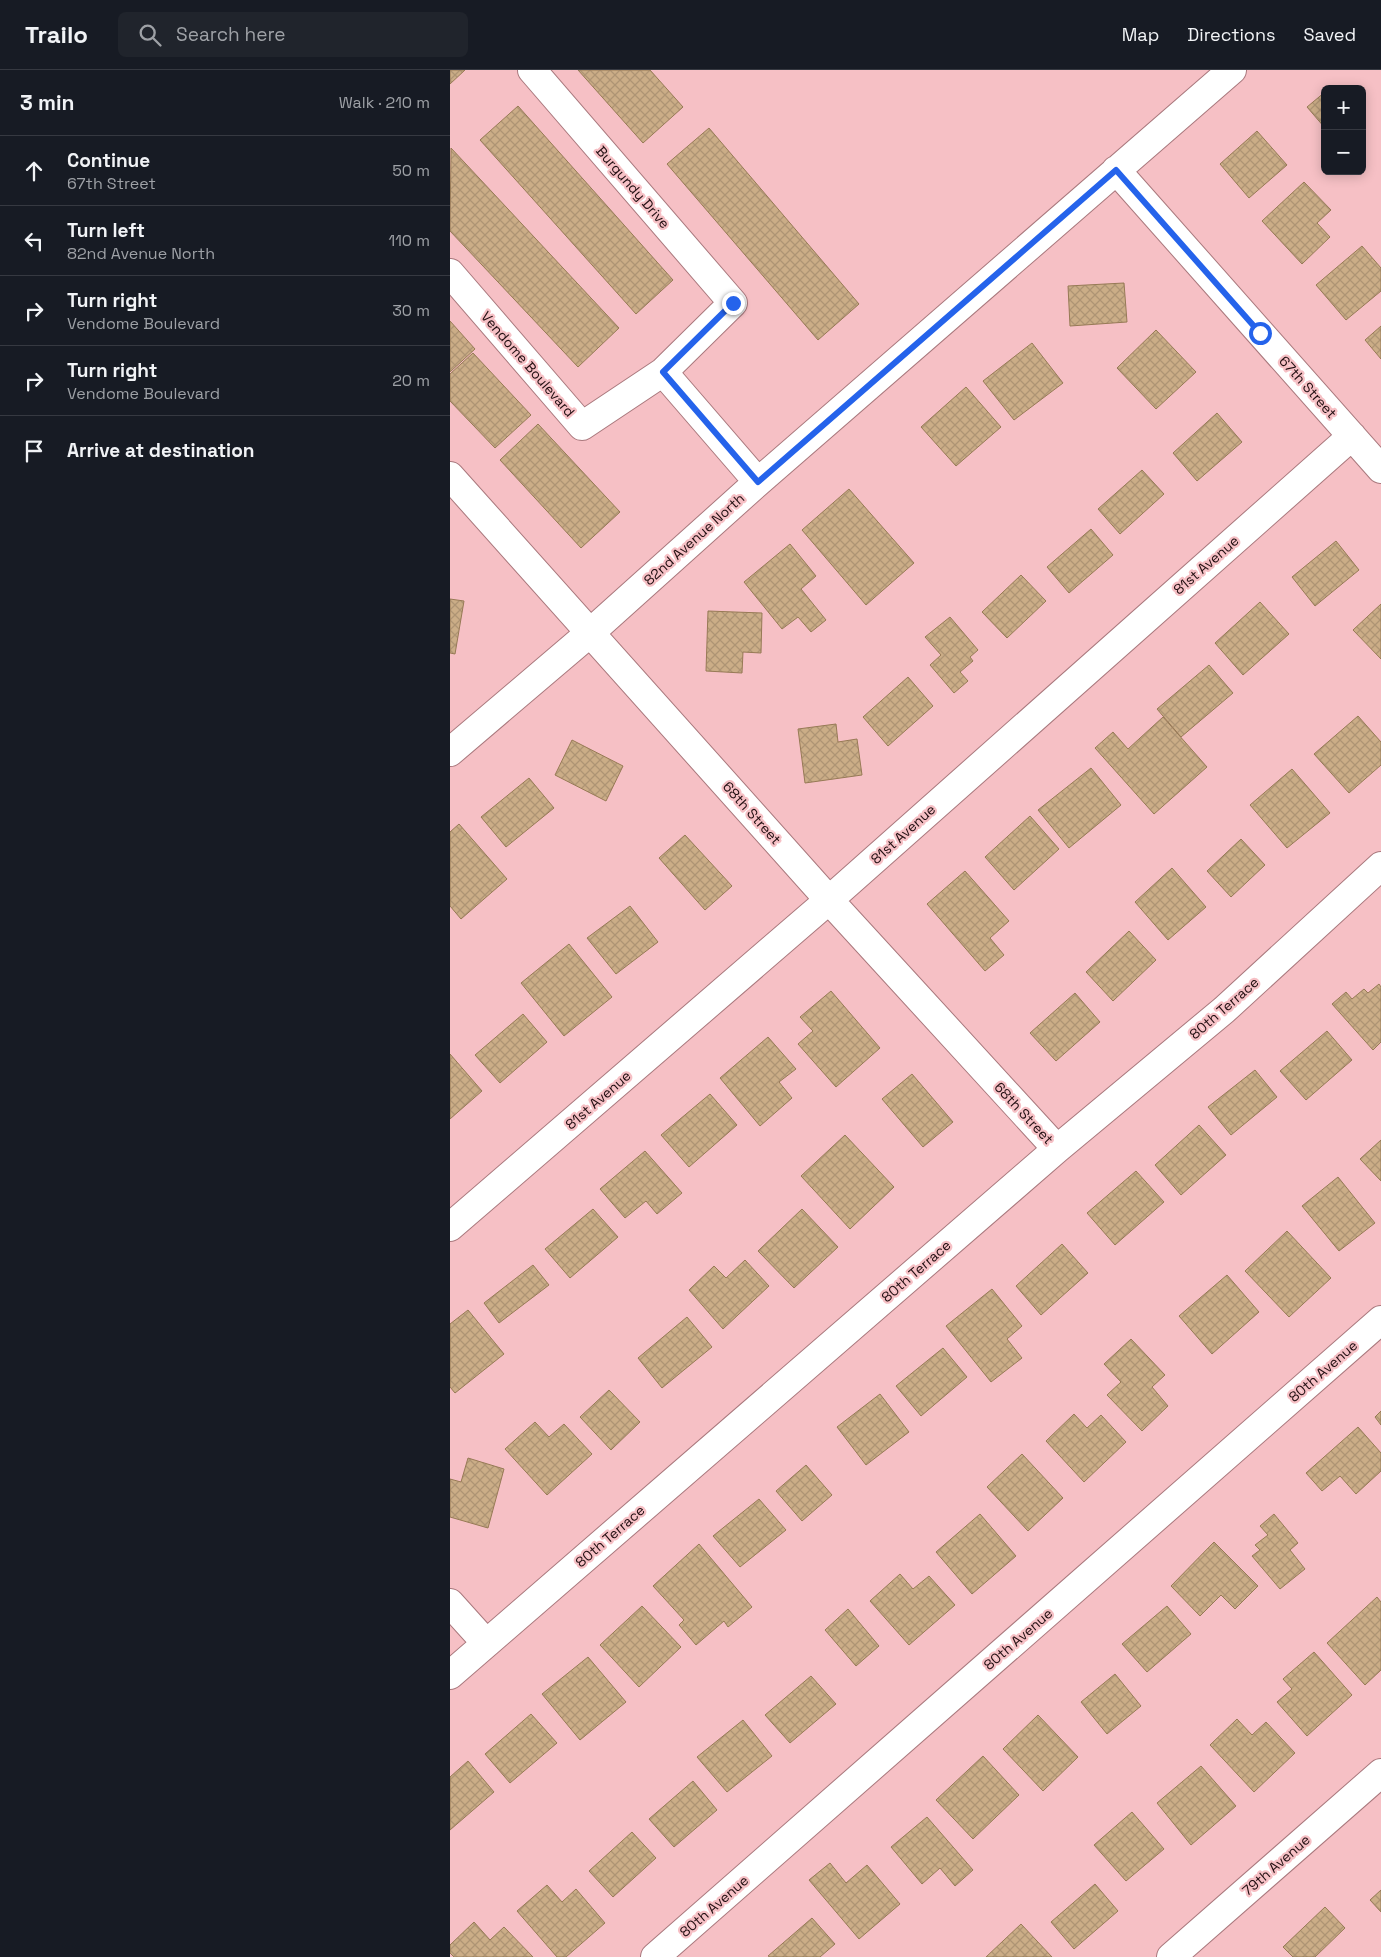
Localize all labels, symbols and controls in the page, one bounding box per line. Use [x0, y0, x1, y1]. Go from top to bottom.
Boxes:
search box [118, 12, 468, 57]
text: Trailo [25, 19, 88, 50]
icon: search [136, 21, 164, 49]
text: Search here [176, 22, 286, 47]
text: Map [1122, 23, 1159, 46]
text: Directions [1187, 23, 1276, 46]
text: Saved [1304, 23, 1356, 46]
map controls [1321, 85, 1366, 175]
button: + [1321, 85, 1366, 130]
text: 3 min [20, 89, 75, 116]
text: Walk · 210 m [339, 92, 430, 113]
button: − [1321, 130, 1366, 175]
street label: Burgundy Drive [592, 142, 674, 232]
text: Continue [67, 148, 150, 173]
icon: ahead [20, 157, 48, 185]
text: 50 m [392, 160, 430, 181]
text: 67th Street [67, 173, 156, 194]
text: Turn left [67, 218, 145, 243]
icon: left [20, 227, 48, 255]
text: 110 m [388, 230, 430, 251]
text: 82nd Avenue North [67, 243, 215, 264]
text: Turn right [67, 288, 157, 313]
route end [722, 292, 745, 315]
icon: right [20, 297, 48, 325]
text: 30 m [392, 300, 430, 321]
street label: Vendome Boulevard [477, 308, 579, 420]
text: Vendome Boulevard [67, 313, 220, 334]
route start [1249, 322, 1272, 345]
street label: 67th Street [1275, 352, 1341, 422]
text: Turn right [67, 358, 157, 383]
icon: right [20, 367, 48, 395]
text: 20 m [392, 370, 430, 391]
text: Vendome Boulevard [67, 383, 220, 404]
icon: arrive [20, 437, 48, 465]
text: Arrive at destination [67, 438, 255, 463]
street label: 82nd Avenue North [640, 489, 748, 589]
street label: 81st Avenue [1169, 532, 1243, 598]
street label: 68th Street [719, 778, 785, 848]
street label: 81st Avenue [867, 800, 939, 868]
street label: 80th Terrace [1186, 973, 1262, 1043]
street label: 81st Avenue [561, 1067, 635, 1133]
street label: 68th Street [991, 1078, 1057, 1148]
street label: 80th Terrace [878, 1236, 954, 1306]
street label: 80th Avenue [1285, 1336, 1361, 1406]
street label: 80th Terrace [572, 1501, 648, 1571]
street label: 80th Avenue [980, 1604, 1056, 1674]
street label: 79th Avenue [1238, 1831, 1314, 1899]
street label: 80th Avenue [676, 1871, 752, 1941]

